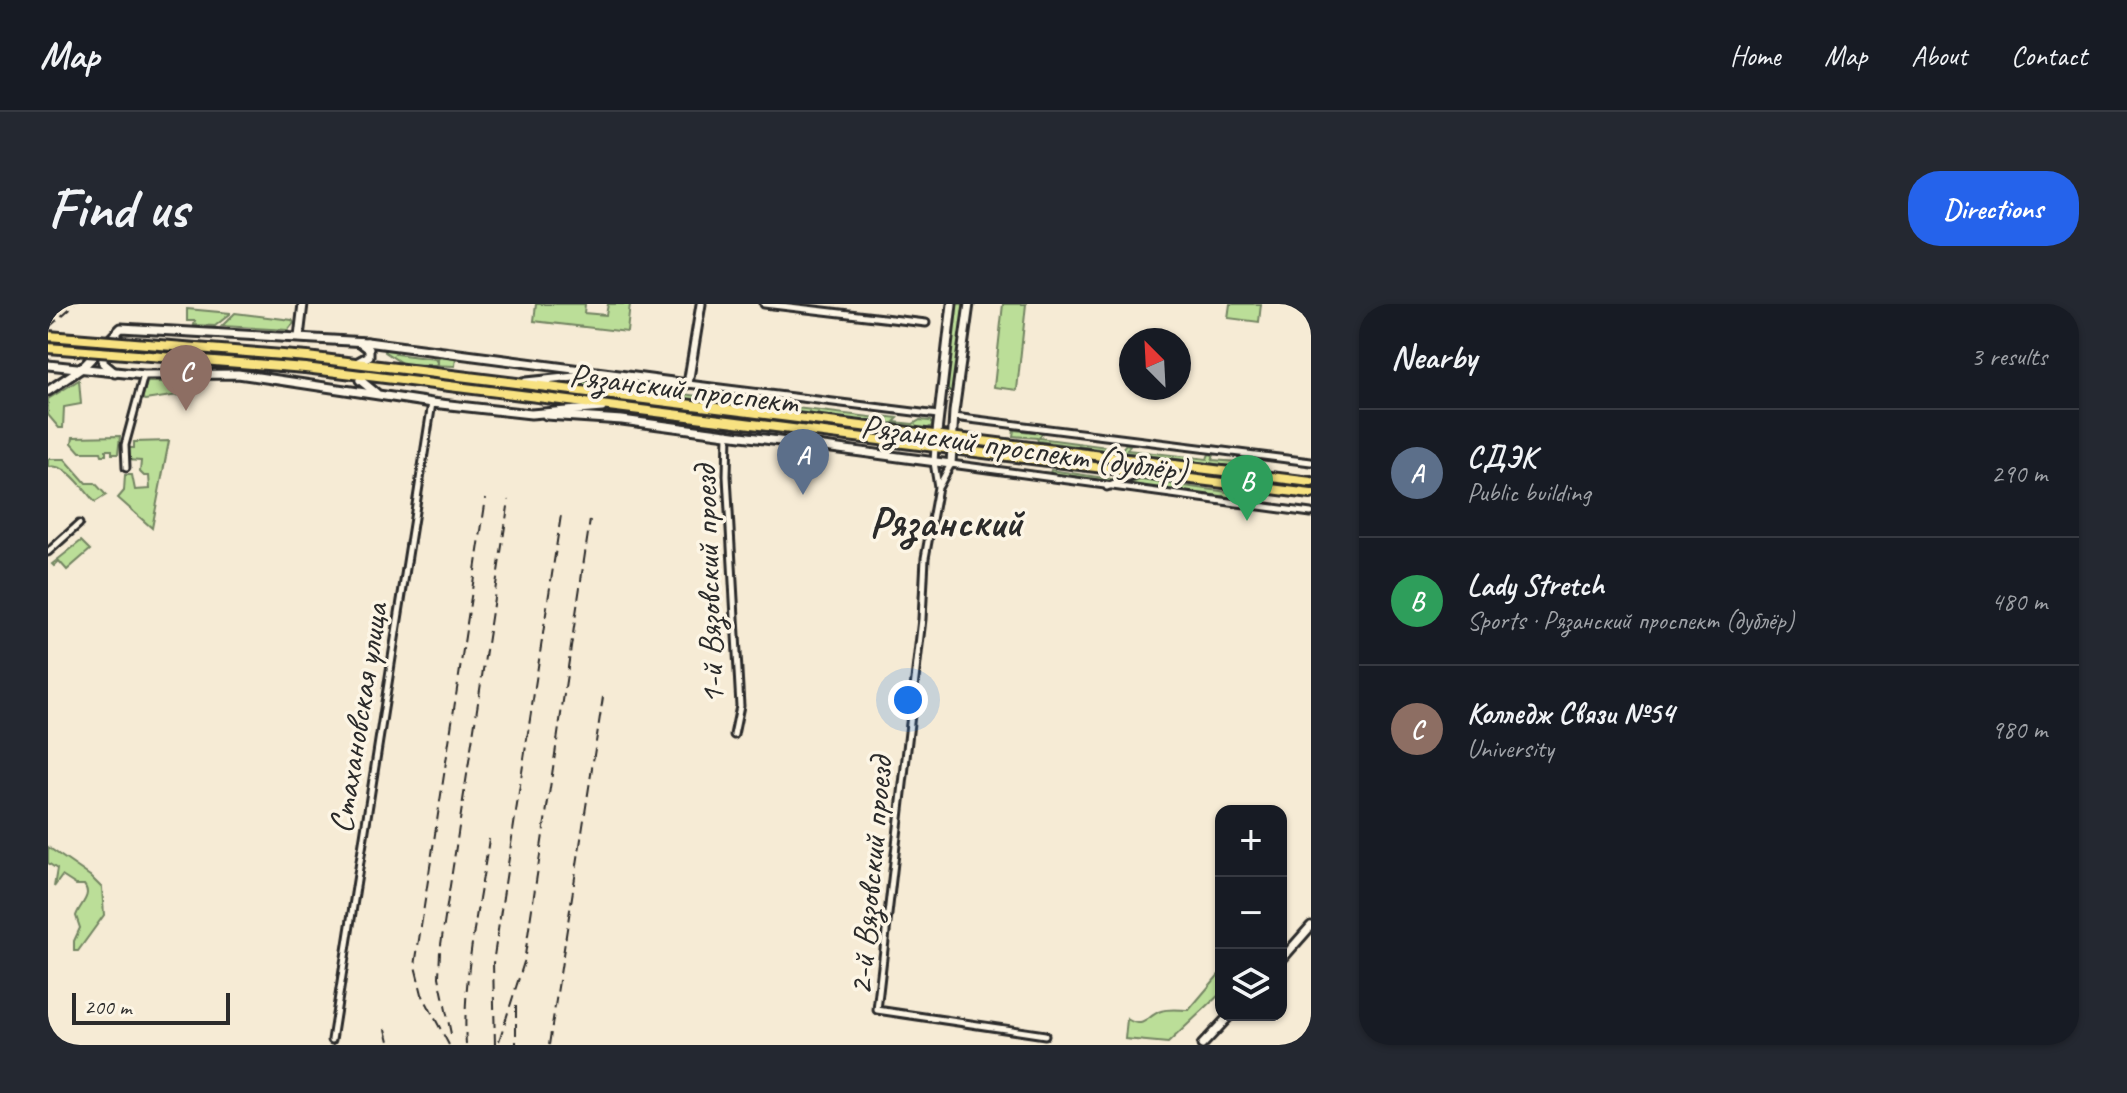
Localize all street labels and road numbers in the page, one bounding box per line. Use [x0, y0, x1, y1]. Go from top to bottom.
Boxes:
street label: Рязанский проспект [567, 353, 802, 423]
street label: Рязанский проспект (дублёр) [858, 404, 1191, 492]
street label: 1-й Вязовский проезд [682, 462, 734, 705]
street label: Стахановская улица [319, 598, 398, 836]
street label: 2-й Вязовский проезд [838, 752, 902, 997]

